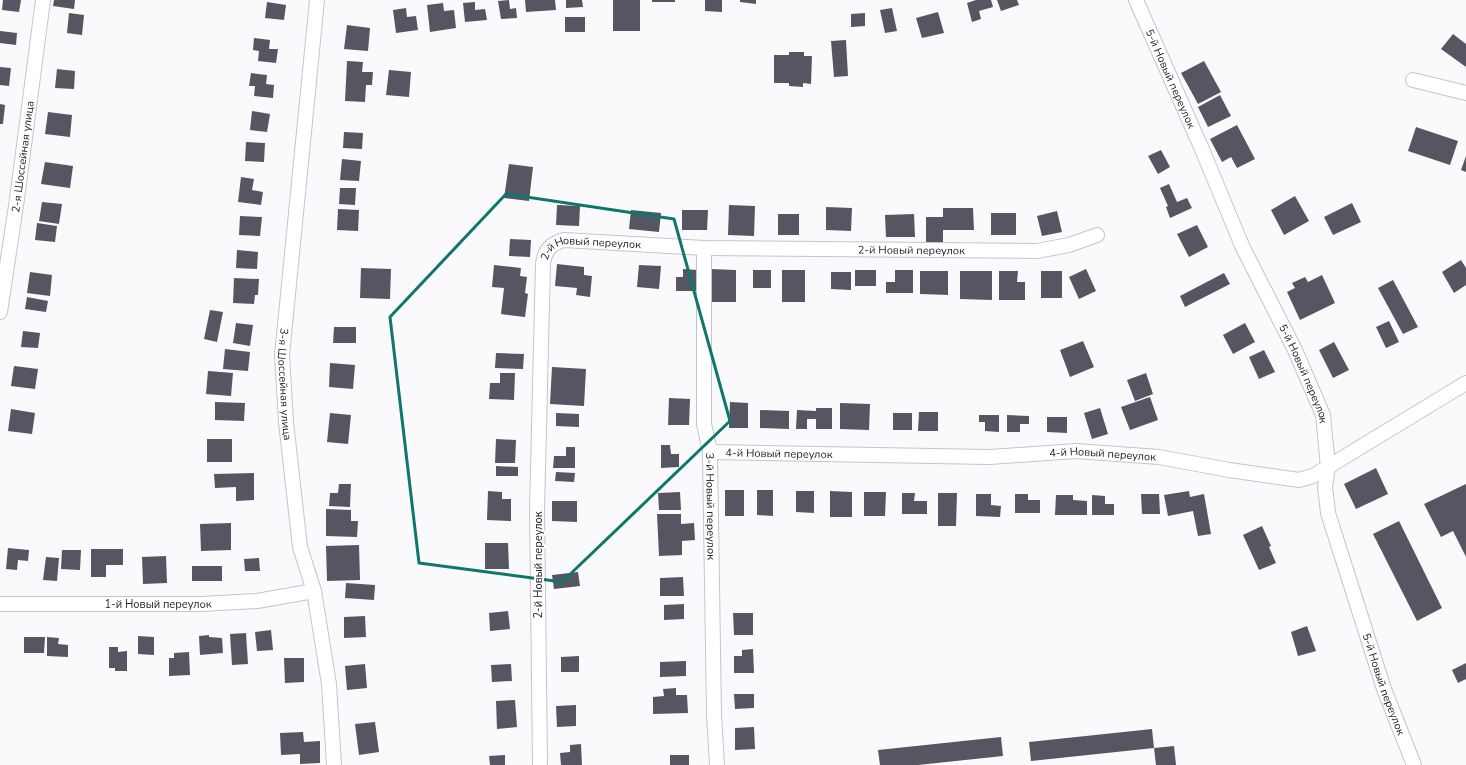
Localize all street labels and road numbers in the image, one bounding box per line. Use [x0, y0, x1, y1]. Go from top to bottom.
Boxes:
street label: 5-й Новый переулок [1142, 27, 1199, 131]
street label: 2-я Шоссейная улица [8, 100, 37, 214]
street label: 2-й Новый переулок [537, 232, 642, 262]
street label: 2-й Новый переулок [858, 242, 965, 258]
street label: 5-й Новый переулок [1276, 321, 1331, 424]
street label: 3-я Шоссейная улица [274, 327, 296, 441]
street label: 4-й Новый переулок [1049, 443, 1157, 464]
street label: 4-й Новый переулок [725, 445, 833, 462]
street label: 3-й Новый переулок [703, 453, 719, 560]
street label: 2-й Новый переулок [531, 511, 546, 618]
street label: 1-й Новый переулок [104, 596, 212, 612]
street label: 5-й Новый переулок [1359, 631, 1409, 737]

